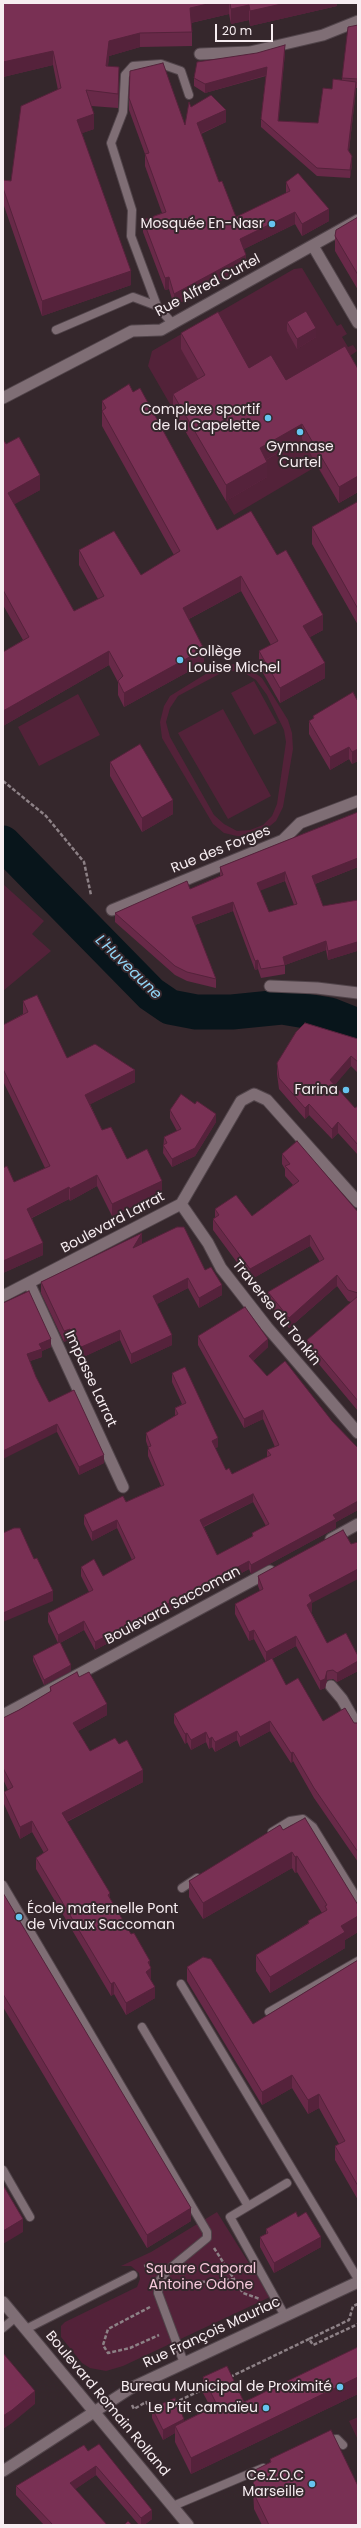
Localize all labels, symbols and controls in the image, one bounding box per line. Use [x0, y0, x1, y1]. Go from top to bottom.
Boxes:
scale bar [217, 16, 275, 42]
text: 20 m [222, 22, 252, 39]
place label: Mosquée En-Nasr [140, 216, 264, 232]
marker: Mosquée En-Nasr [267, 219, 277, 229]
street label: Rue Alfred Curtel [153, 251, 263, 321]
place label: Complexe sportif de la Capelette [141, 402, 260, 434]
marker: Complexe sportif de la Capelette [263, 413, 273, 423]
marker: Gymnase Curtel [295, 427, 305, 437]
place label: Gymnase Curtel [266, 439, 334, 472]
place label: Collège Louise Michel [188, 644, 280, 676]
marker: Collège Louise Michel [175, 655, 185, 665]
street label: Rue des Forges [169, 822, 273, 878]
water label: L'Huveaune [91, 932, 165, 1004]
place label: Farina [294, 1082, 338, 1098]
marker: Farina [341, 1085, 351, 1095]
street label: Boulevard Larrat [58, 1189, 168, 1257]
street label: Traverse du Tonkin [228, 1257, 324, 1369]
street label: Impasse Larrat [60, 1328, 120, 1430]
street label: Boulevard Saccoman [102, 1563, 244, 1649]
place label: École maternelle Pont de Vivaux Saccoman [27, 1901, 178, 1934]
marker: École maternelle Pont de Vivaux Saccoman [14, 1912, 24, 1922]
park label: Square Caporal Antoine Odone [146, 2261, 256, 2294]
street label: Rue François Mauriac [141, 2294, 283, 2372]
street label: Boulevard Romain Rolland [41, 2328, 173, 2480]
place label: Bureau Municipal de Proximité [121, 2379, 332, 2395]
marker: Bureau Municipal de Proximité [335, 2382, 345, 2392]
place label: Le P’tit camaïeu [148, 2400, 258, 2416]
marker: Le P’tit camaïeu [261, 2403, 271, 2413]
place label: Ce.Z.O.C Marseille [242, 2468, 304, 2500]
marker: Ce.Z.O.C Marseille [307, 2479, 317, 2489]

